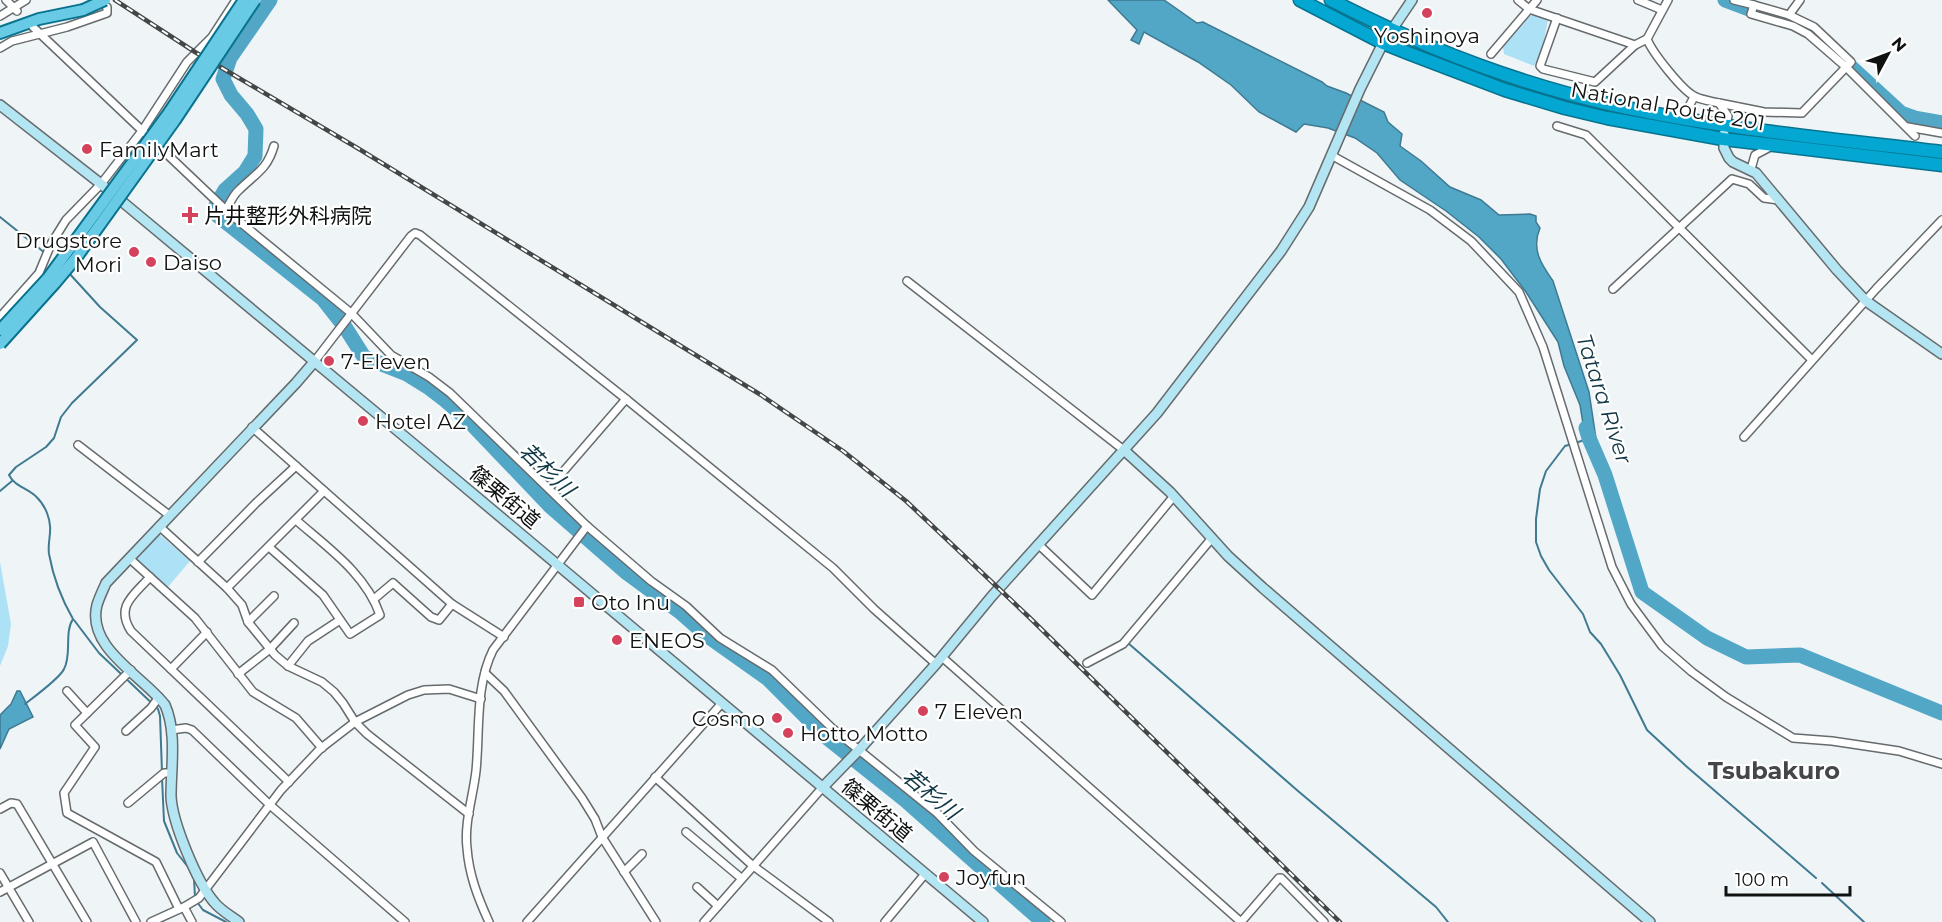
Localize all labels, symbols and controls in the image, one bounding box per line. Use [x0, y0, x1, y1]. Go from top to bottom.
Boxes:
marker: Yoshinoya [1420, 6, 1434, 20]
place label: Yoshinoya [1374, 23, 1480, 48]
north arrow [1858, 24, 1918, 84]
text: N [1888, 33, 1910, 56]
street label: National Route 201 [1569, 77, 1767, 135]
place label: FamilyMart [99, 137, 219, 162]
marker: FamilyMart [80, 142, 94, 156]
place label: 片井整形外科病院 [204, 203, 372, 228]
marker: 片井整形外科病院 [181, 206, 199, 224]
place label: Drugstore Mori [15, 228, 122, 277]
marker: Drugstore Mori [127, 245, 141, 259]
place label: Daiso [163, 250, 222, 275]
marker: Daiso [144, 255, 158, 269]
water label: Tatara River [1570, 331, 1638, 468]
place label: 7-Eleven [341, 349, 430, 374]
marker: 7-Eleven [322, 354, 336, 368]
place label: Hotel AZ [375, 409, 466, 434]
marker: Hotel AZ [356, 414, 370, 428]
water label: 若杉川 [514, 437, 582, 504]
street label: 篠栗街道 [465, 460, 545, 534]
place label: Oto Inu [591, 590, 670, 615]
marker: Oto Inu [572, 595, 586, 609]
place label: ENEOS [629, 628, 705, 653]
marker: ENEOS [610, 633, 624, 647]
place label: 7 Eleven [935, 699, 1023, 724]
marker: 7 Eleven [916, 704, 930, 718]
place label: Cosmo [692, 706, 765, 731]
marker: Cosmo [770, 711, 784, 725]
place label: Hotto Motto [800, 721, 928, 746]
marker: Hotto Motto [781, 726, 795, 740]
district label: Tsubakuro [1708, 756, 1840, 785]
water label: 若杉川 [897, 762, 966, 827]
street label: 篠栗街道 [837, 773, 917, 847]
scale bar [1726, 859, 1850, 897]
place label: Joyfun [955, 865, 1026, 890]
text: 100 m [1735, 869, 1789, 891]
marker: Joyfun [937, 870, 951, 884]

